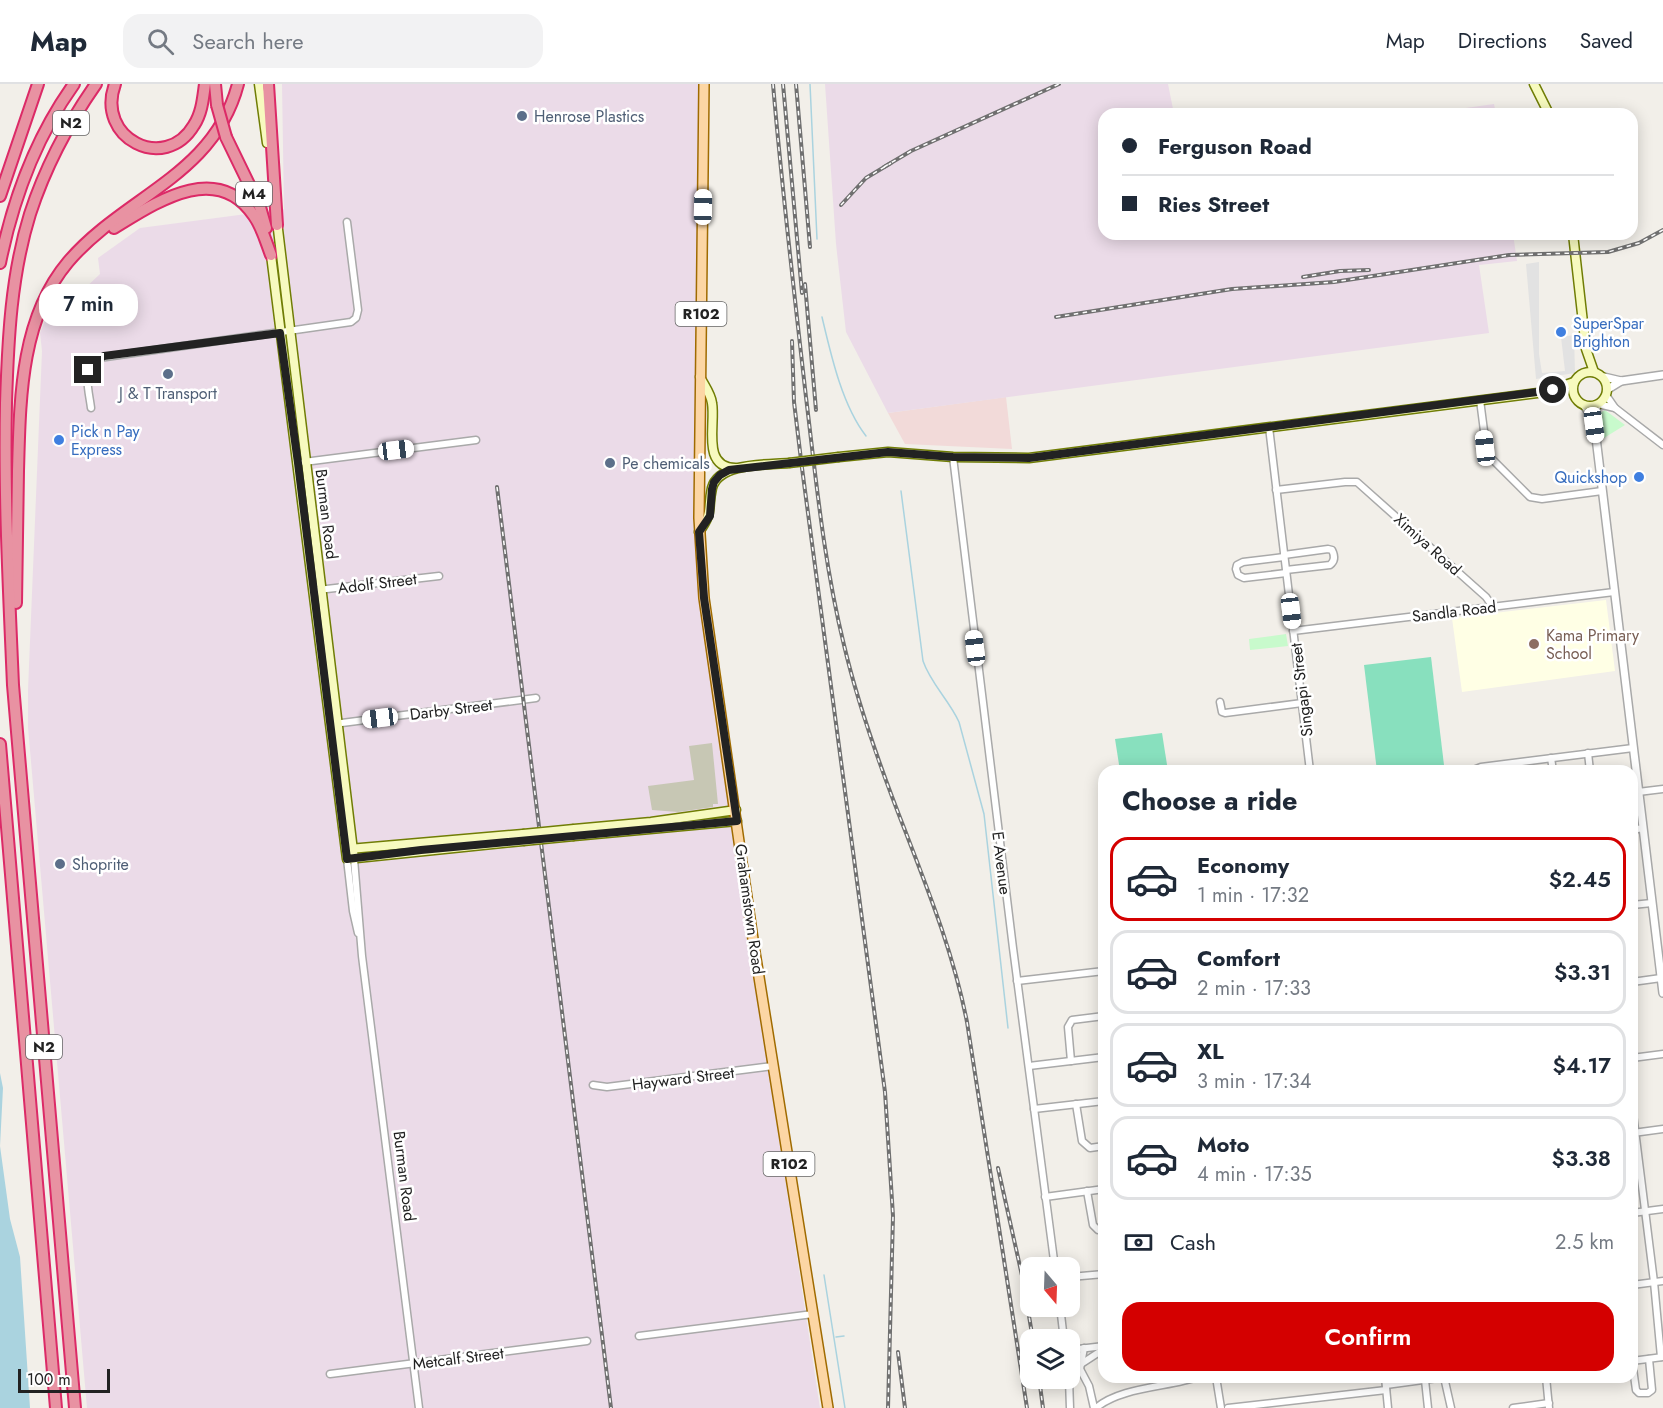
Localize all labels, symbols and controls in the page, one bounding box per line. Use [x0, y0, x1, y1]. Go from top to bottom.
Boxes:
search box [123, 14, 543, 68]
text: Map [30, 21, 87, 62]
icon: search [144, 25, 177, 58]
text: Search here [192, 25, 304, 57]
text: Map [1386, 26, 1425, 56]
text: Directions [1458, 26, 1547, 56]
text: Saved [1580, 26, 1633, 56]
place label: Henrose Plastics [534, 105, 644, 128]
marker: Henrose Plastics [515, 109, 529, 123]
road number: N2 [53, 111, 89, 135]
text: Ferguson Road [1158, 130, 1312, 162]
road number: M4 [236, 182, 272, 206]
text: Ries Street [1158, 188, 1269, 220]
car [694, 189, 712, 225]
callout: 7 min [38, 283, 138, 325]
text: 7 min [63, 290, 114, 319]
road number: R102 [676, 302, 726, 326]
place label: SuperSpar Brighton [1573, 312, 1645, 353]
marker: SuperSpar Brighton [1554, 325, 1568, 339]
route end [74, 356, 101, 383]
marker: J & T Transport [161, 367, 175, 381]
route start [1539, 376, 1566, 403]
place label: J & T Transport [117, 382, 217, 405]
car [1583, 406, 1605, 444]
place label: Pick n Pay Express [71, 420, 141, 461]
car [1474, 429, 1496, 467]
marker: Pick n Pay Express [52, 433, 66, 447]
car [377, 439, 415, 461]
place label: Pe chemicals [622, 452, 710, 475]
marker: Pe chemicals [603, 456, 617, 470]
place label: Quickshop [1554, 466, 1627, 489]
street label: Burman Road [310, 468, 343, 560]
marker: Quickshop [1632, 470, 1646, 484]
street label: Ximiya Road [1389, 508, 1466, 581]
street label: Adolf Street [336, 567, 418, 600]
car [1280, 592, 1302, 630]
street label: Sandla Road [1411, 595, 1497, 628]
place label: Kama Primary School [1546, 624, 1640, 665]
car [964, 629, 986, 667]
marker: Kama Primary School [1527, 637, 1541, 651]
street label: Singapi Street [1284, 642, 1319, 738]
street label: Darby Street [408, 693, 494, 726]
car [361, 707, 399, 729]
text: Choose a ride [1122, 781, 1297, 820]
street label: E Avenue [986, 830, 1017, 896]
street label: Grahamstown Road [729, 842, 770, 976]
text: Economy [1197, 849, 1289, 881]
icon: car [1125, 852, 1179, 906]
place label: Shoprite [72, 853, 129, 876]
marker: Shoprite [53, 857, 67, 871]
text: $2.45 [1549, 863, 1611, 895]
text: 1 min · 17:32 [1197, 881, 1309, 910]
text: Comfort [1197, 942, 1280, 974]
icon: car [1125, 945, 1179, 999]
text: $3.31 [1554, 956, 1611, 988]
text: 2 min · 17:33 [1197, 974, 1311, 1003]
road number: N2 [26, 1035, 62, 1059]
text: XL [1197, 1035, 1224, 1067]
icon: car [1125, 1038, 1179, 1092]
text: $4.17 [1553, 1049, 1611, 1081]
street label: Hayward Street [631, 1061, 736, 1096]
text: 3 min · 17:34 [1197, 1067, 1311, 1096]
text: Moto [1197, 1128, 1250, 1160]
street label: Burman Road [388, 1130, 421, 1222]
icon: car [1125, 1131, 1179, 1185]
text: $3.38 [1551, 1142, 1611, 1174]
road number: R102 [764, 1152, 814, 1176]
text: 4 min · 17:35 [1197, 1160, 1312, 1189]
icon: cash [1122, 1226, 1155, 1259]
text: Cash [1170, 1226, 1216, 1258]
text: 2.5 km [1555, 1228, 1614, 1257]
north arrow [1020, 1257, 1080, 1317]
map controls [1020, 1257, 1080, 1389]
button: Confirm [1122, 1302, 1614, 1371]
button: layers [1020, 1329, 1080, 1389]
street label: Metcalf Street [411, 1341, 505, 1375]
scale bar [18, 1366, 110, 1394]
text: 100 m [27, 1368, 71, 1391]

